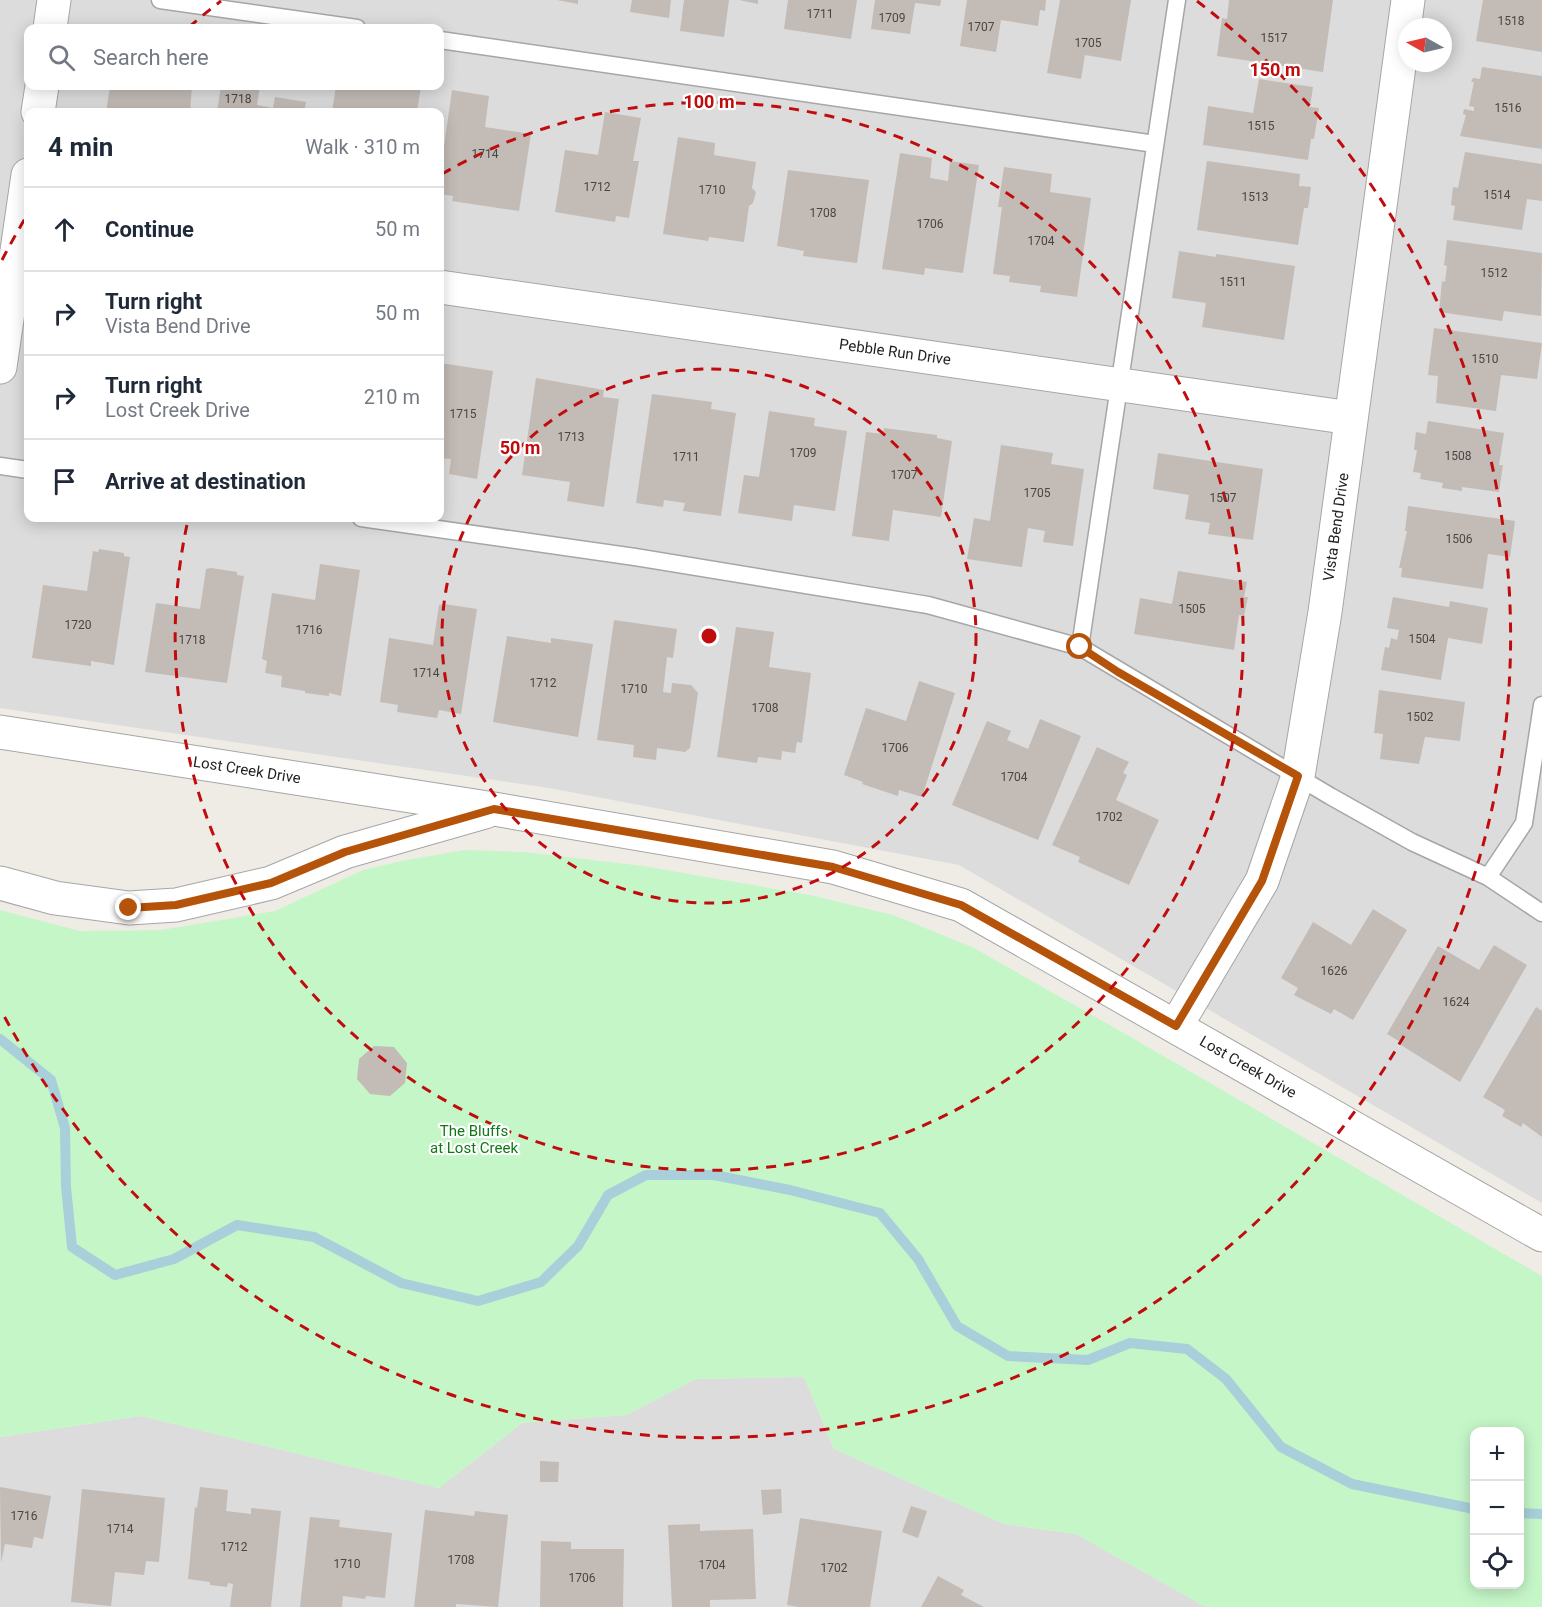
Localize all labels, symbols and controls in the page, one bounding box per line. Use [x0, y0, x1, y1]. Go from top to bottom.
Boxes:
house number: 1711 [807, 7, 833, 21]
house number: 1709 [879, 11, 905, 25]
house number: 1518 [1498, 14, 1525, 28]
north arrow [1398, 18, 1452, 72]
house number: 1707 [968, 20, 995, 34]
search box [24, 24, 444, 90]
house number: 1517 [1261, 31, 1288, 45]
house number: 1705 [1075, 36, 1102, 50]
icon: search [45, 41, 78, 74]
text: Search here [93, 45, 209, 70]
text: 150 m [1249, 59, 1301, 80]
text: 100 m [683, 91, 735, 112]
house number: 1718 [225, 92, 252, 106]
house number: 1516 [1495, 101, 1522, 115]
house number: 1515 [1248, 119, 1275, 133]
text: 4 min [48, 132, 113, 162]
text: Walk · 310 m [305, 135, 420, 159]
house number: 1714 [472, 147, 499, 161]
house number: 1712 [584, 180, 611, 194]
house number: 1710 [699, 183, 726, 197]
house number: 1514 [1484, 188, 1511, 202]
house number: 1513 [1242, 190, 1268, 204]
house number: 1708 [810, 206, 837, 220]
icon: ahead [48, 213, 81, 246]
text: Continue [105, 217, 194, 242]
text: 50 m [375, 217, 420, 241]
house number: 1706 [917, 217, 944, 231]
house number: 1704 [1028, 234, 1055, 248]
house number: 1512 [1481, 266, 1508, 280]
house number: 1511 [1220, 275, 1246, 289]
text: Turn right [105, 289, 202, 314]
icon: right [48, 297, 81, 330]
text: 50 m [375, 301, 420, 325]
text: Vista Bend Drive [105, 314, 251, 338]
street label: Pebble Run Drive [838, 335, 952, 369]
house number: 1510 [1472, 352, 1499, 366]
text: Turn right [105, 373, 202, 398]
icon: right [48, 381, 81, 414]
text: 210 m [364, 385, 420, 409]
text: Lost Creek Drive [105, 398, 250, 422]
house number: 1715 [450, 407, 477, 421]
house number: 1713 [558, 430, 584, 444]
text: 50 m [500, 437, 540, 458]
house number: 1709 [790, 446, 816, 460]
house number: 1508 [1445, 449, 1472, 463]
house number: 1711 [673, 450, 699, 464]
icon: arrive [48, 465, 81, 498]
house number: 1707 [891, 468, 918, 482]
text: Arrive at destination [105, 469, 306, 494]
street label: Vista Bend Drive [1319, 472, 1353, 582]
house number: 1705 [1024, 486, 1051, 500]
house number: 1507 [1210, 491, 1237, 505]
house number: 1506 [1446, 532, 1473, 546]
house number: 1505 [1179, 602, 1206, 616]
house number: 1720 [65, 618, 92, 632]
house number: 1716 [296, 623, 323, 637]
centre of rings [699, 626, 719, 646]
house number: 1504 [1409, 632, 1436, 646]
house number: 1718 [179, 633, 206, 647]
route start [1066, 633, 1092, 659]
house number: 1714 [413, 666, 440, 680]
house number: 1712 [530, 676, 557, 690]
house number: 1710 [621, 682, 648, 696]
house number: 1708 [752, 701, 779, 715]
house number: 1502 [1407, 710, 1434, 724]
house number: 1706 [882, 741, 909, 755]
street label: Lost Creek Drive [192, 753, 302, 787]
house number: 1704 [1001, 770, 1028, 784]
house number: 1702 [1096, 810, 1123, 824]
route end [115, 894, 141, 920]
house number: 1626 [1321, 964, 1348, 978]
house number: 1624 [1443, 995, 1470, 1009]
street label: Lost Creek Drive [1196, 1032, 1300, 1102]
park label: The Bluffs at Lost Creek [430, 1122, 518, 1157]
map controls [1470, 1427, 1524, 1589]
button: + [1470, 1427, 1524, 1481]
button: − [1470, 1481, 1524, 1535]
house number: 1716 [11, 1509, 38, 1523]
house number: 1714 [107, 1522, 134, 1536]
button: locate [1470, 1535, 1524, 1589]
house number: 1712 [221, 1540, 248, 1554]
house number: 1708 [448, 1553, 475, 1567]
house number: 1710 [334, 1557, 361, 1571]
house number: 1704 [699, 1558, 726, 1572]
house number: 1702 [821, 1561, 848, 1575]
house number: 1706 [569, 1571, 596, 1585]

